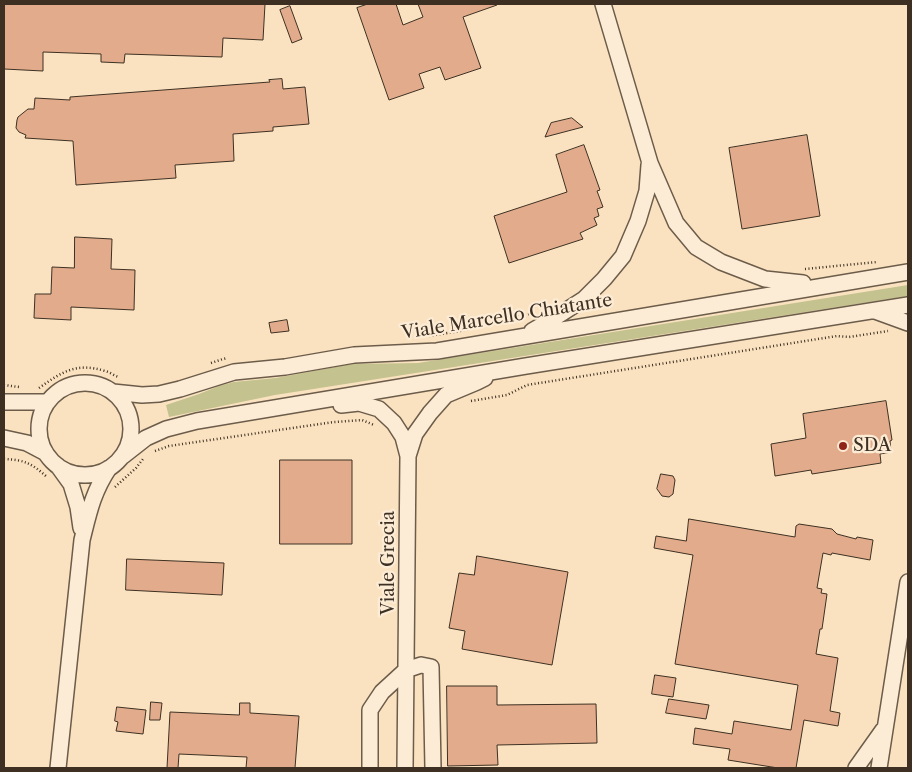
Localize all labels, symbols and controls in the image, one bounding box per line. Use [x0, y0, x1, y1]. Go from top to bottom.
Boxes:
street label: Viale Marcello Chiatante [400, 290, 614, 344]
place label: SDA [853, 435, 891, 457]
marker: SDA [837, 440, 849, 452]
street label: Viale Grecia [378, 511, 400, 615]

